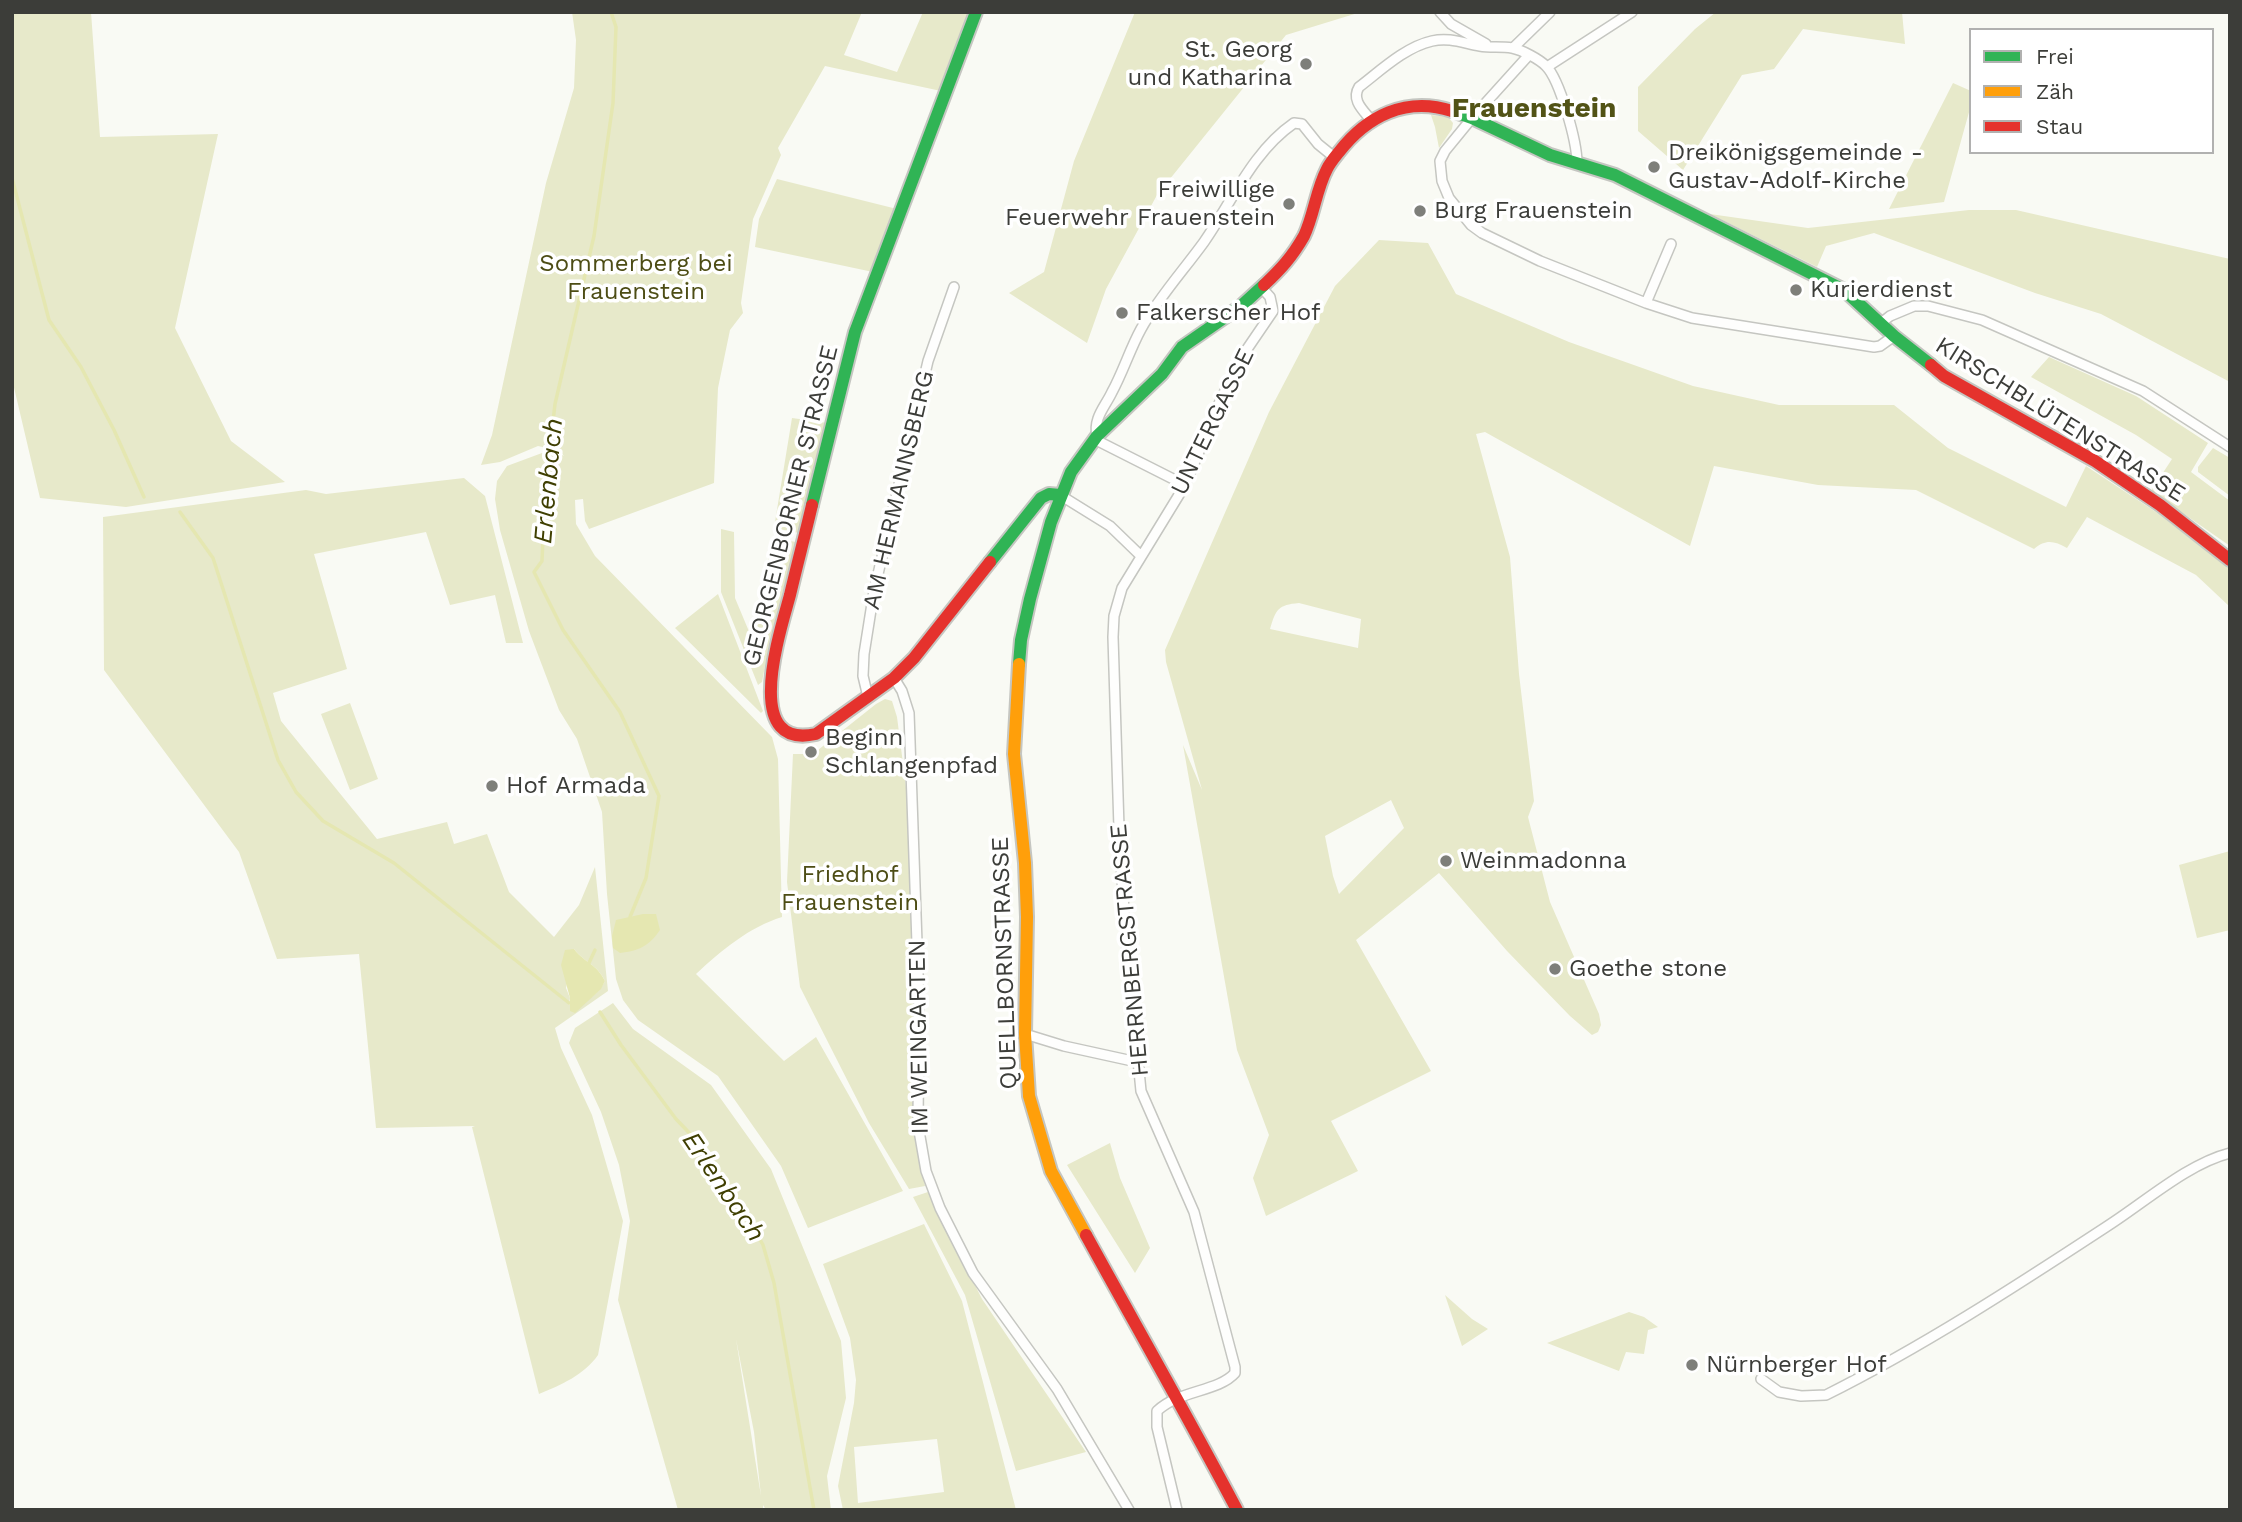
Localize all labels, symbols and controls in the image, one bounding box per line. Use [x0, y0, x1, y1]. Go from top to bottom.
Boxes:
legend [1969, 28, 2214, 154]
place label: St. Georg und Katharina [1127, 36, 1292, 92]
text: Frei [2036, 44, 2074, 69]
marker: St. Georg und Katharina [1298, 56, 1314, 72]
text: Zäh [2036, 79, 2074, 104]
district label: Frauenstein [1452, 92, 1616, 126]
text: Stau [2036, 114, 2083, 139]
place label: Dreikönigsgemeinde - Gustav-Adolf-Kirche [1668, 139, 1923, 195]
marker: Dreikönigsgemeinde - Gustav-Adolf-Kirche [1646, 159, 1662, 175]
place label: Freiwillige Feuerwehr Frauenstein [1005, 176, 1275, 232]
marker: Freiwillige Feuerwehr Frauenstein [1281, 196, 1297, 212]
place label: Burg Frauenstein [1434, 197, 1633, 225]
marker: Burg Frauenstein [1412, 203, 1428, 219]
park label: Sommerberg bei Frauenstein [539, 250, 733, 306]
place label: Kurierdienst [1810, 276, 1952, 304]
marker: Kurierdienst [1788, 282, 1804, 298]
place label: Falkerscher Hof [1136, 299, 1320, 327]
marker: Falkerscher Hof [1114, 305, 1130, 321]
street label: KIRSCHBLÜTENSTRASSE [1930, 331, 2190, 509]
street label: GEORGENBORNER STRASSE [737, 342, 845, 670]
street label: UNTERGASSE [1165, 344, 1261, 500]
street label: AM HERMANNSBERG [857, 368, 941, 612]
water label: Erlenbach [528, 417, 570, 545]
place label: Beginn Schlangenpfad [825, 724, 998, 780]
marker: Beginn Schlangenpfad [803, 744, 819, 760]
place label: Hof Armada [506, 772, 646, 800]
marker: Hof Armada [484, 778, 500, 794]
street label: HERRNBERGSTRASSE [1105, 822, 1155, 1078]
street label: QUELLBORNSTRASSE [986, 836, 1024, 1090]
place label: Weinmadonna [1460, 847, 1627, 875]
marker: Weinmadonna [1438, 853, 1454, 869]
park label: Friedhof Frauenstein [781, 861, 919, 917]
street label: IM WEINGARTEN [903, 939, 935, 1135]
place label: Goethe stone [1569, 955, 1727, 983]
marker: Goethe stone [1547, 961, 1563, 977]
water label: Erlenbach [675, 1126, 771, 1248]
place label: Nürnberger Hof [1706, 1351, 1887, 1379]
marker: Nürnberger Hof [1684, 1357, 1700, 1373]

